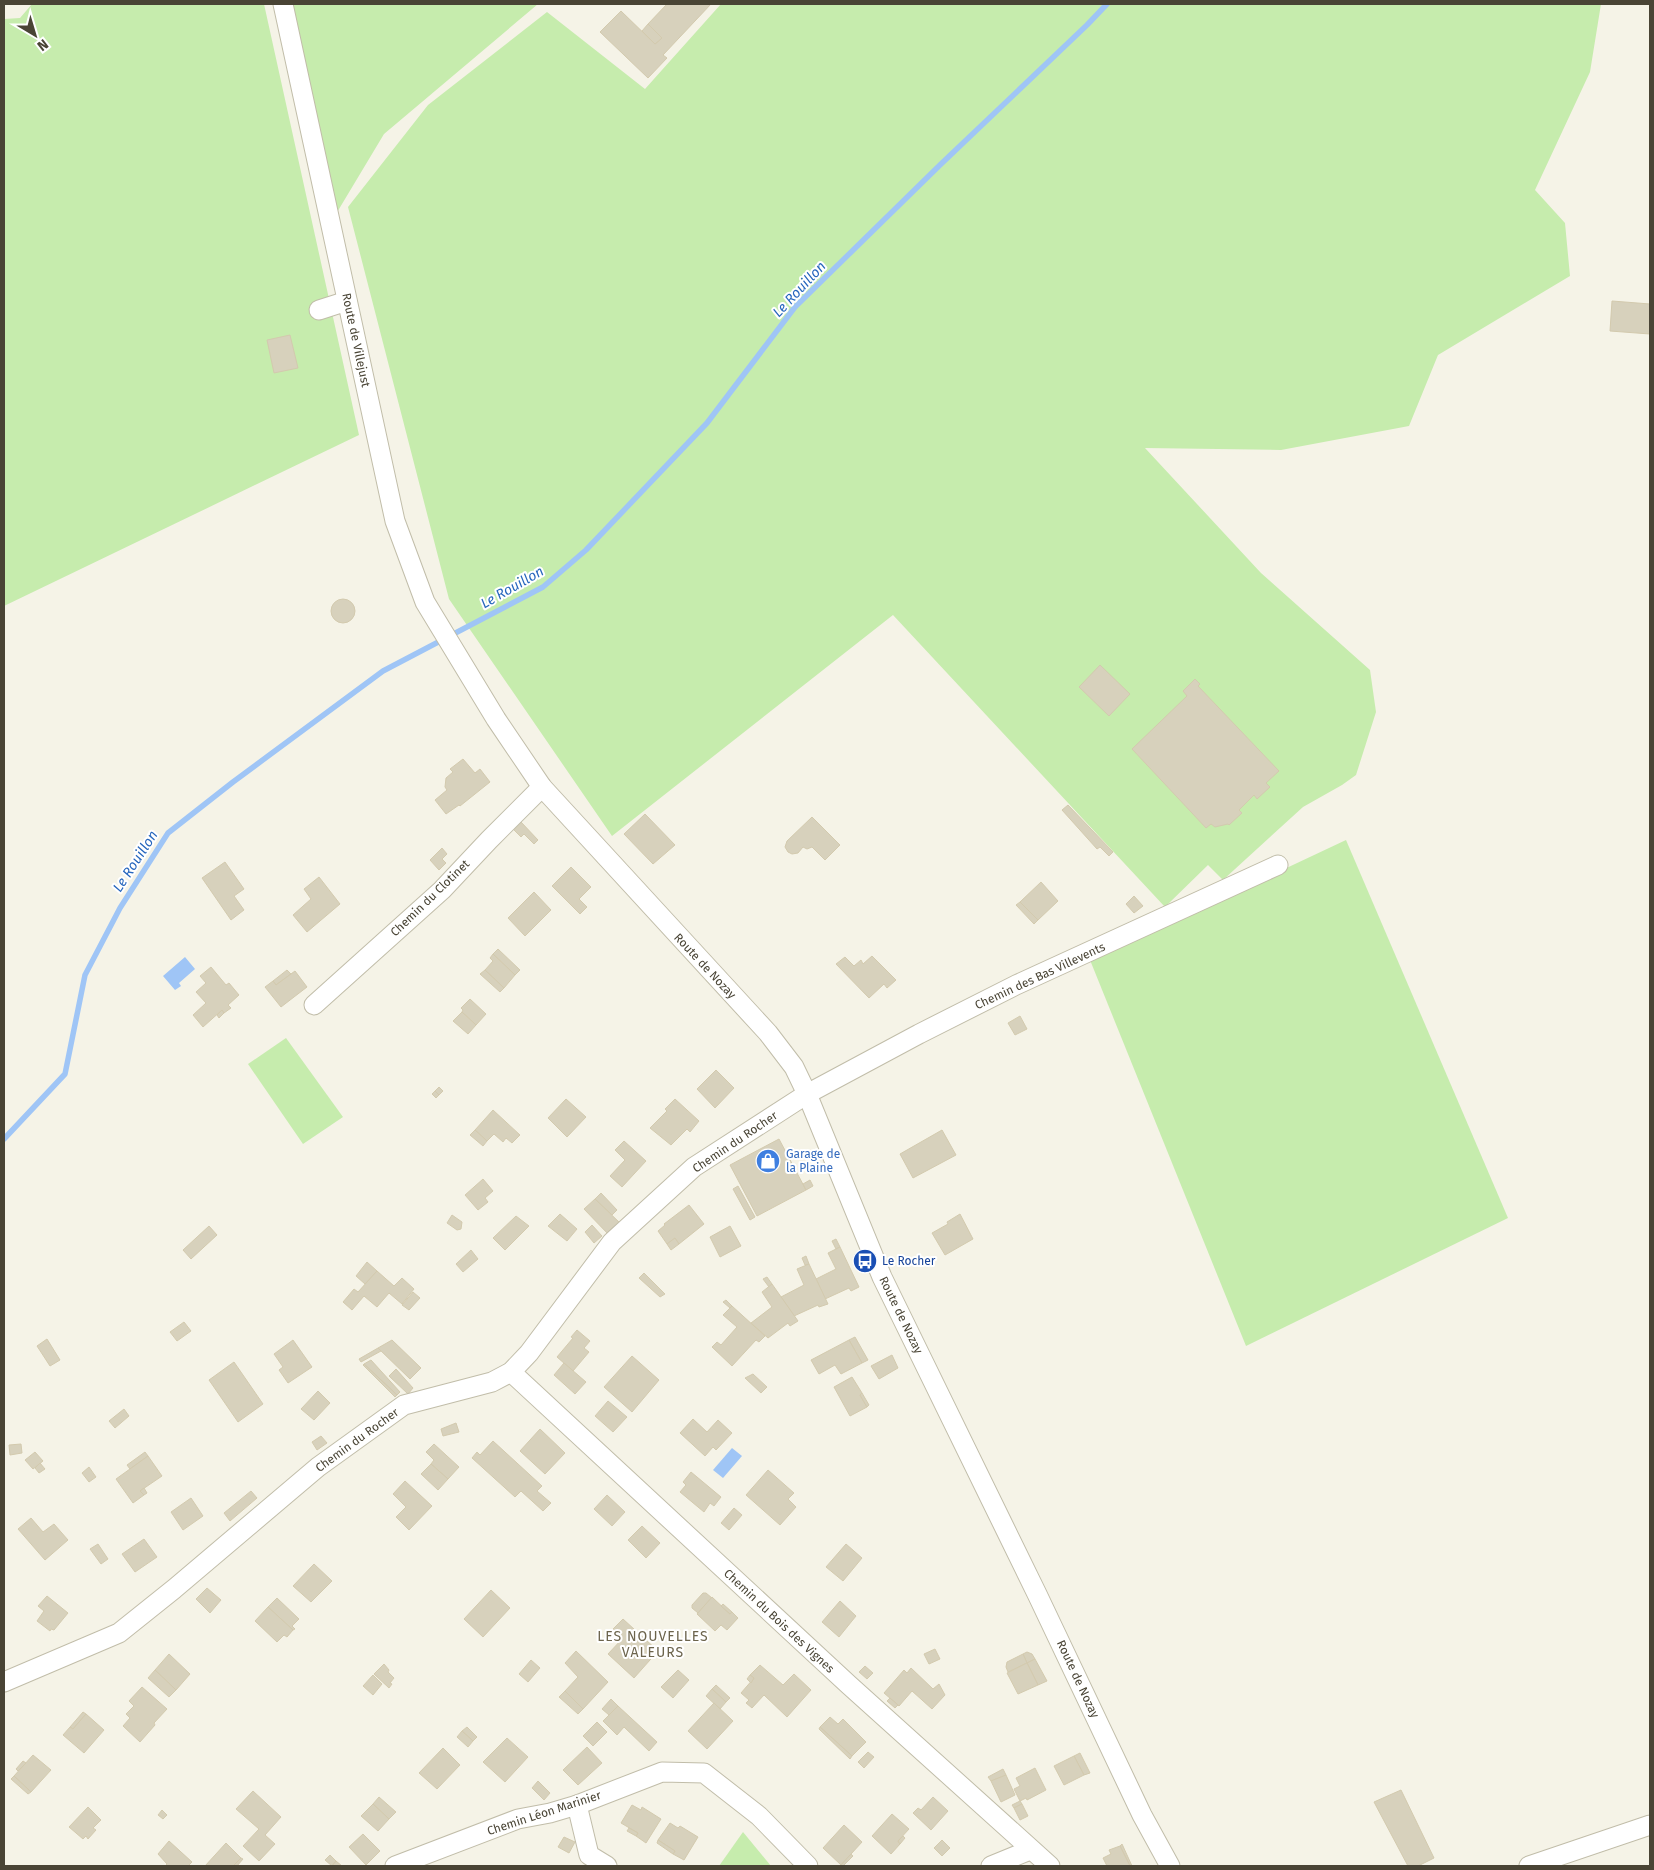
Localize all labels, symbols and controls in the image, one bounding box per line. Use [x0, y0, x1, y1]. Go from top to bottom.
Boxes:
north arrow [10, 10, 60, 60]
text: N [34, 35, 52, 54]
water label: Le Rouillon [769, 258, 829, 321]
street label: Route de Villejust [339, 292, 373, 389]
water label: Le Rouillon [478, 563, 547, 612]
water label: Le Rouillon [109, 827, 162, 895]
street label: Chemin du Clotinet [388, 856, 473, 939]
street label: Route de Nozay [671, 930, 739, 1002]
street label: Chemin des Bas Villevents [973, 940, 1108, 1012]
street label: Chemin du Rocher [690, 1108, 780, 1176]
place label: Garage de la Plaine [786, 1147, 840, 1175]
shop icon: Garage de la Plaine [755, 1148, 781, 1174]
bus stop icon: Le Rocher [852, 1248, 878, 1274]
place label: Le Rocher [882, 1254, 936, 1268]
street label: Route de Nozay [876, 1274, 926, 1356]
street label: Chemin du Rocher [313, 1405, 402, 1475]
street label: Chemin du Bois des Vignes [721, 1566, 837, 1676]
district label: LES NOUVELLES VALEURS [597, 1628, 709, 1661]
street label: Route de Nozay [1054, 1638, 1102, 1720]
street label: Chemin Léon Marinier [485, 1788, 603, 1838]

